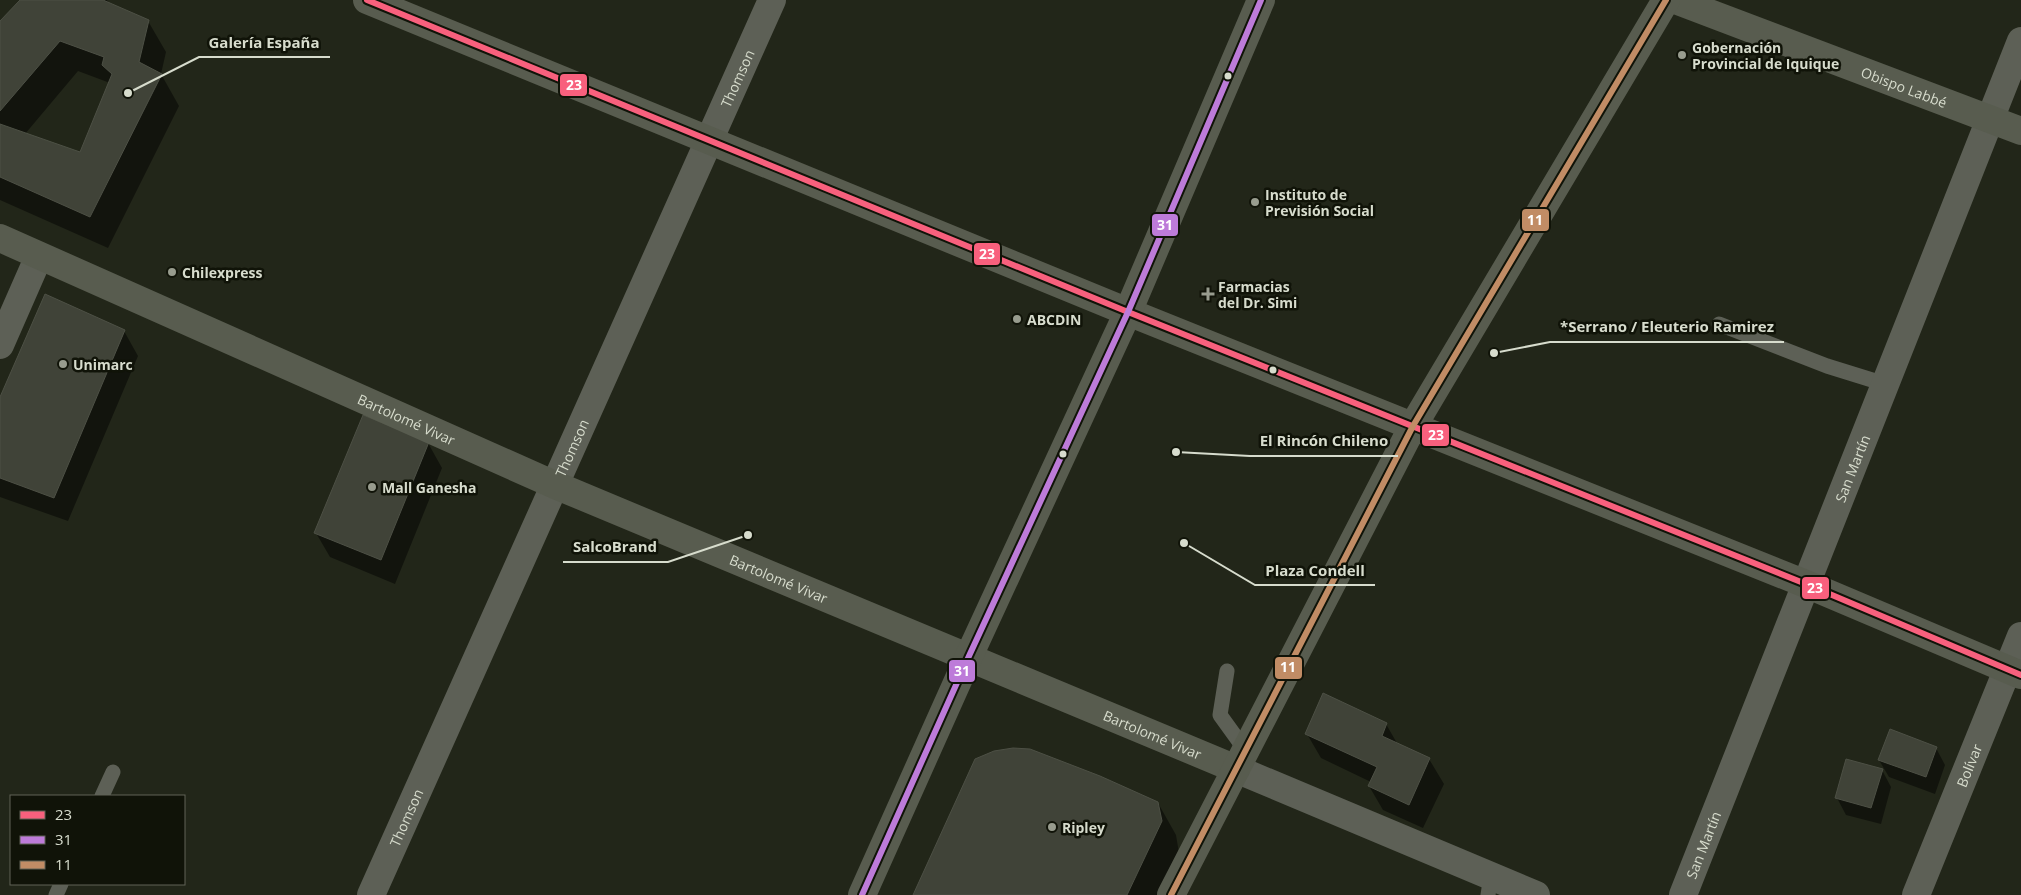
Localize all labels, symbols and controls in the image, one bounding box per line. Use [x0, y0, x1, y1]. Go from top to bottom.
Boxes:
callout: Galería España [199, 27, 330, 57]
text: Galería España [208, 32, 320, 52]
place label: Gobernación Provincial de Iquique [1692, 38, 1839, 73]
street label: Thomson [716, 46, 758, 110]
marker: Gobernación Provincial de Iquique [1676, 49, 1688, 61]
street label: Obispo Labbé [1858, 62, 1950, 112]
unlabelled marker [1223, 71, 1233, 81]
line badge: 23 [559, 73, 588, 97]
text: 23 [566, 75, 582, 94]
place label: Instituto de Previsión Social [1265, 185, 1374, 220]
marker: Instituto de Previsión Social [1249, 196, 1261, 208]
line badge: 11 [1521, 208, 1550, 232]
text: 11 [1527, 210, 1543, 229]
line badge: 31 [1151, 213, 1179, 237]
text: 31 [1157, 215, 1173, 234]
line badge: 23 [973, 242, 1001, 266]
text: 23 [979, 244, 995, 263]
place label: Chilexpress [182, 263, 262, 282]
marker: Chilexpress [166, 266, 178, 278]
place label: Farmacias del Dr. Simi [1218, 277, 1297, 312]
marker: Farmacias del Dr. Simi [1202, 288, 1214, 300]
place label: ABCDIN [1027, 310, 1081, 329]
callout: *Serrano / Eleuterio Ramirez [1550, 312, 1784, 342]
marker: ABCDIN [1011, 313, 1023, 325]
text: *Serrano / Eleuterio Ramirez [1560, 316, 1774, 336]
place label: Unimarc [73, 355, 133, 374]
marker: Unimarc [57, 358, 69, 370]
unlabelled marker [1268, 365, 1278, 375]
street label: Bartolomé Vivar [355, 389, 459, 449]
street label: Thomson [550, 416, 593, 480]
line badge: 23 [1421, 423, 1450, 447]
text: 23 [1428, 425, 1444, 444]
callout: El Rincón Chileno [1250, 426, 1398, 456]
text: El Rincón Chileno [1260, 430, 1388, 450]
street label: San Martín [1830, 432, 1874, 505]
unlabelled marker [1058, 449, 1068, 459]
place label: Mall Ganesha [382, 478, 477, 497]
marker: Mall Ganesha [366, 481, 378, 493]
callout: SalcoBrand [563, 532, 668, 562]
text: SalcoBrand [573, 536, 657, 556]
street label: Bartolomé Vivar [727, 549, 831, 607]
callout: Plaza Condell [1255, 555, 1375, 585]
text: Plaza Condell [1265, 560, 1365, 580]
line badge: 23 [1801, 576, 1830, 600]
text: 23 [1807, 578, 1823, 597]
line badge: 11 [1274, 656, 1303, 680]
text: 11 [1280, 657, 1296, 676]
line badge: 31 [948, 659, 976, 683]
text: 31 [954, 661, 970, 680]
street label: Bartolomé Vivar [1101, 705, 1205, 763]
street label: Bolívar [1951, 741, 1986, 790]
street label: Thomson [385, 786, 427, 849]
legend [10, 795, 185, 885]
text: 23 [55, 804, 72, 824]
street label: San Martín [1681, 808, 1725, 881]
place label: Ripley [1062, 818, 1105, 837]
marker: Ripley [1046, 821, 1058, 833]
text: 31 [55, 829, 72, 849]
text: 11 [55, 854, 72, 874]

